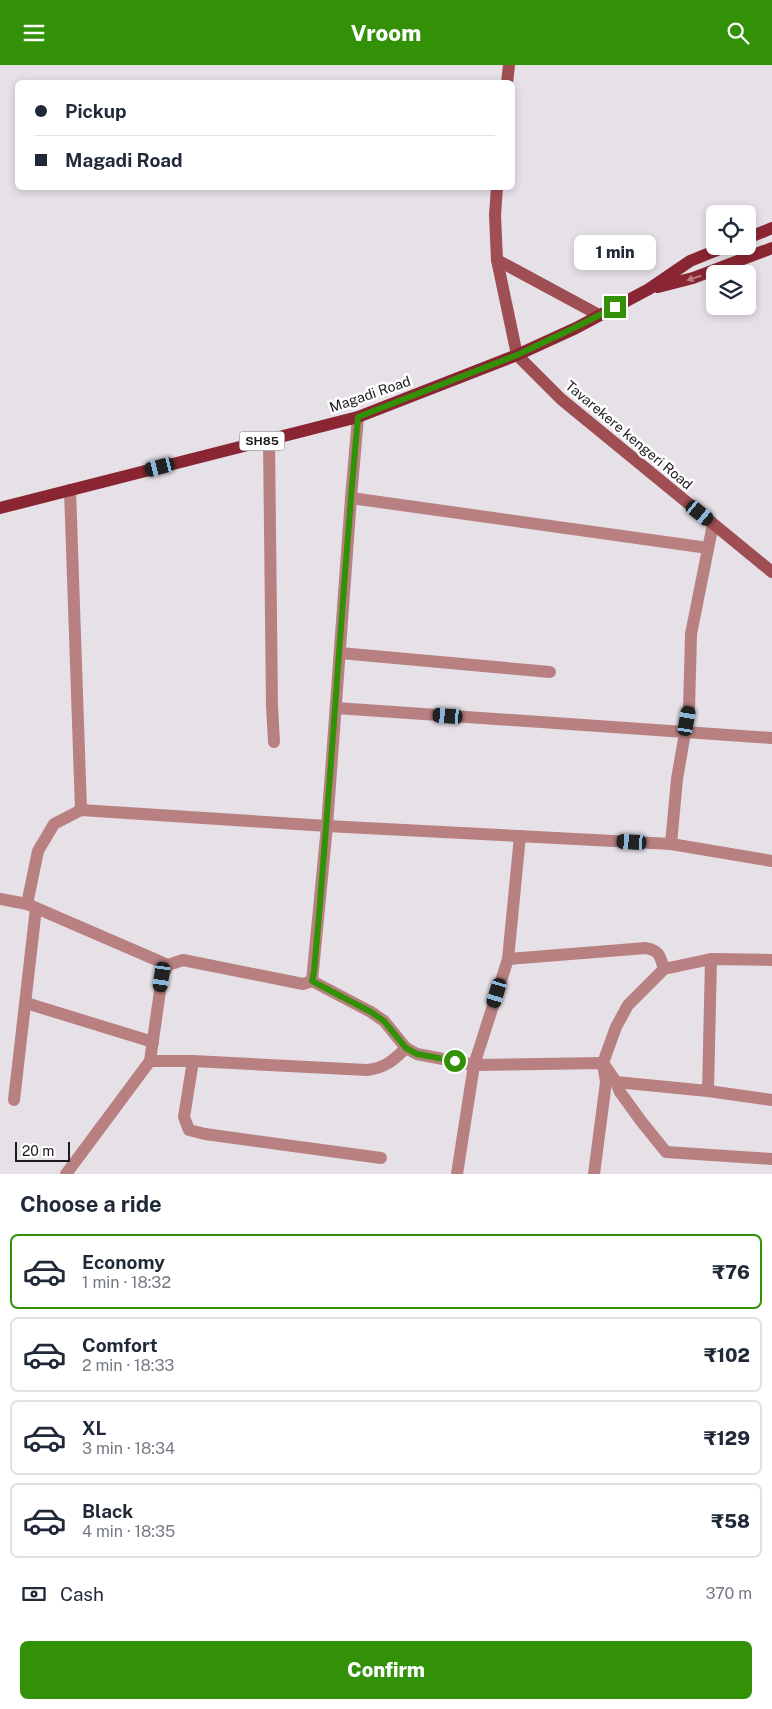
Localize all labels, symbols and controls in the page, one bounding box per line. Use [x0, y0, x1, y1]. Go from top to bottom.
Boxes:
icon: menu [20, 19, 48, 47]
icon: search [724, 19, 752, 47]
text: Vroom [351, 20, 421, 46]
text: Pickup [65, 100, 127, 122]
text: Magadi Road [65, 149, 183, 171]
map controls [706, 205, 756, 315]
button: locate [706, 205, 756, 255]
callout: 1 min [574, 235, 656, 269]
text: 1 min [595, 243, 635, 262]
button: layers [706, 265, 756, 315]
one-way arrow [686, 274, 701, 282]
route end [604, 296, 626, 318]
street label: Magadi Road [327, 373, 413, 415]
street label: Tavarekere kengeri Road [562, 377, 696, 493]
road number: SH85 [240, 431, 284, 451]
car [143, 456, 176, 478]
car [683, 498, 716, 528]
car [677, 705, 696, 737]
car [432, 707, 463, 725]
car [616, 834, 647, 850]
car [152, 961, 171, 993]
car [485, 976, 508, 1010]
route start [444, 1050, 466, 1072]
scale bar [15, 1139, 70, 1162]
text: 20 m [22, 1143, 54, 1159]
text: Choose a ride [20, 1191, 162, 1217]
icon: car [22, 1249, 67, 1294]
text: Economy [82, 1251, 165, 1273]
text: ₹76 [712, 1261, 750, 1283]
text: 1 min · 18:32 [82, 1273, 171, 1292]
icon: car [22, 1332, 67, 1377]
text: Comfort [82, 1334, 158, 1356]
text: ₹102 [704, 1344, 750, 1366]
text: 2 min · 18:33 [82, 1356, 174, 1375]
icon: car [22, 1415, 67, 1460]
text: XL [82, 1417, 107, 1439]
text: ₹129 [704, 1427, 750, 1449]
text: 3 min · 18:34 [82, 1439, 175, 1458]
icon: car [22, 1498, 67, 1543]
text: Black [82, 1500, 133, 1522]
text: ₹58 [711, 1510, 750, 1532]
text: 4 min · 18:35 [82, 1522, 175, 1541]
icon: cash [20, 1580, 48, 1608]
text: Cash [60, 1583, 104, 1605]
text: 370 m [705, 1584, 752, 1603]
button: Confirm [20, 1641, 752, 1699]

